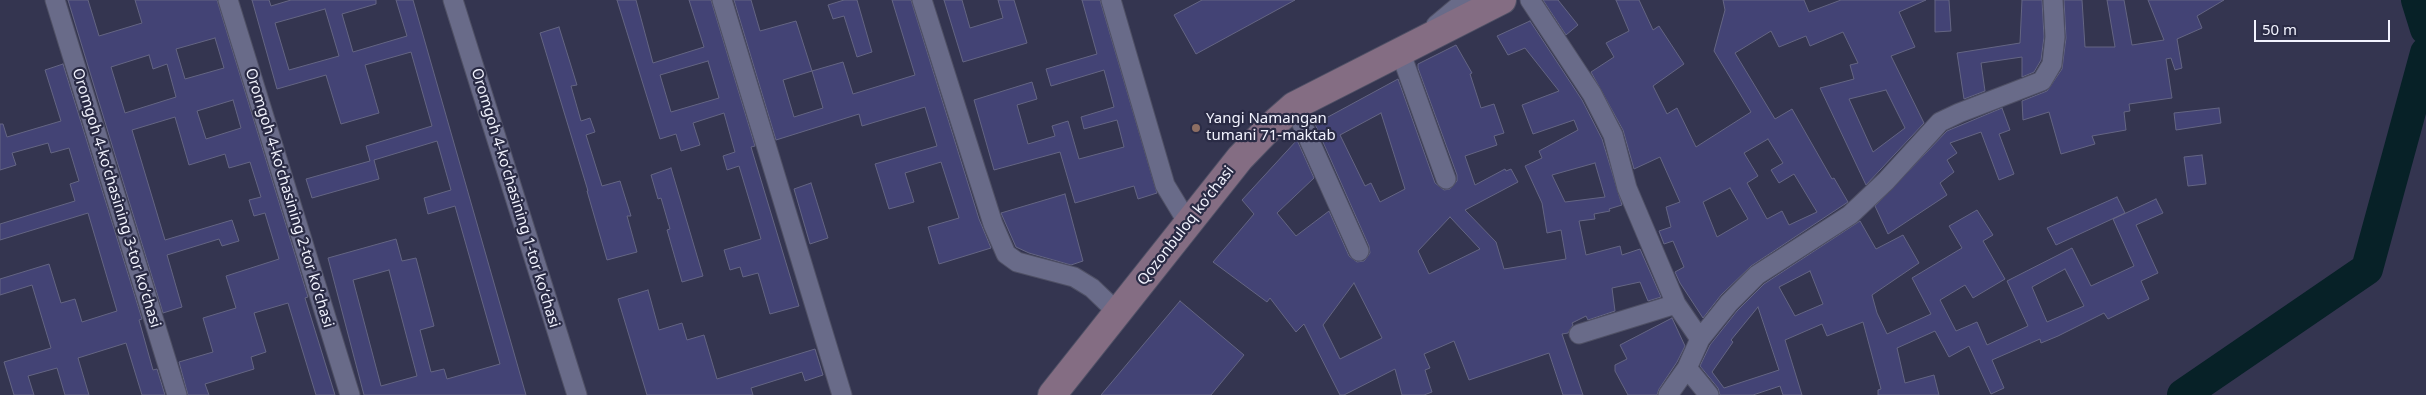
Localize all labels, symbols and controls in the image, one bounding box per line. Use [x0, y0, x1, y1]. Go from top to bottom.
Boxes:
scale bar [2256, 10, 2392, 42]
text: 50 m [2262, 19, 2297, 39]
street label: Oromgoh 4-koʻchasining 3-tor koʻchasi [68, 66, 164, 330]
street label: Oromgoh 4-koʻchasining 2-tor koʻchasi [241, 66, 337, 330]
street label: Oromgoh 4-koʻchasining 1-tor koʻchasi [467, 66, 563, 330]
place label: Yangi Namangan tumani 71-maktab [1206, 110, 1336, 145]
marker: Yangi Namangan tumani 71-maktab [1190, 122, 1202, 134]
street label: Qozonbuloq koʻchasi [1134, 163, 1238, 289]

